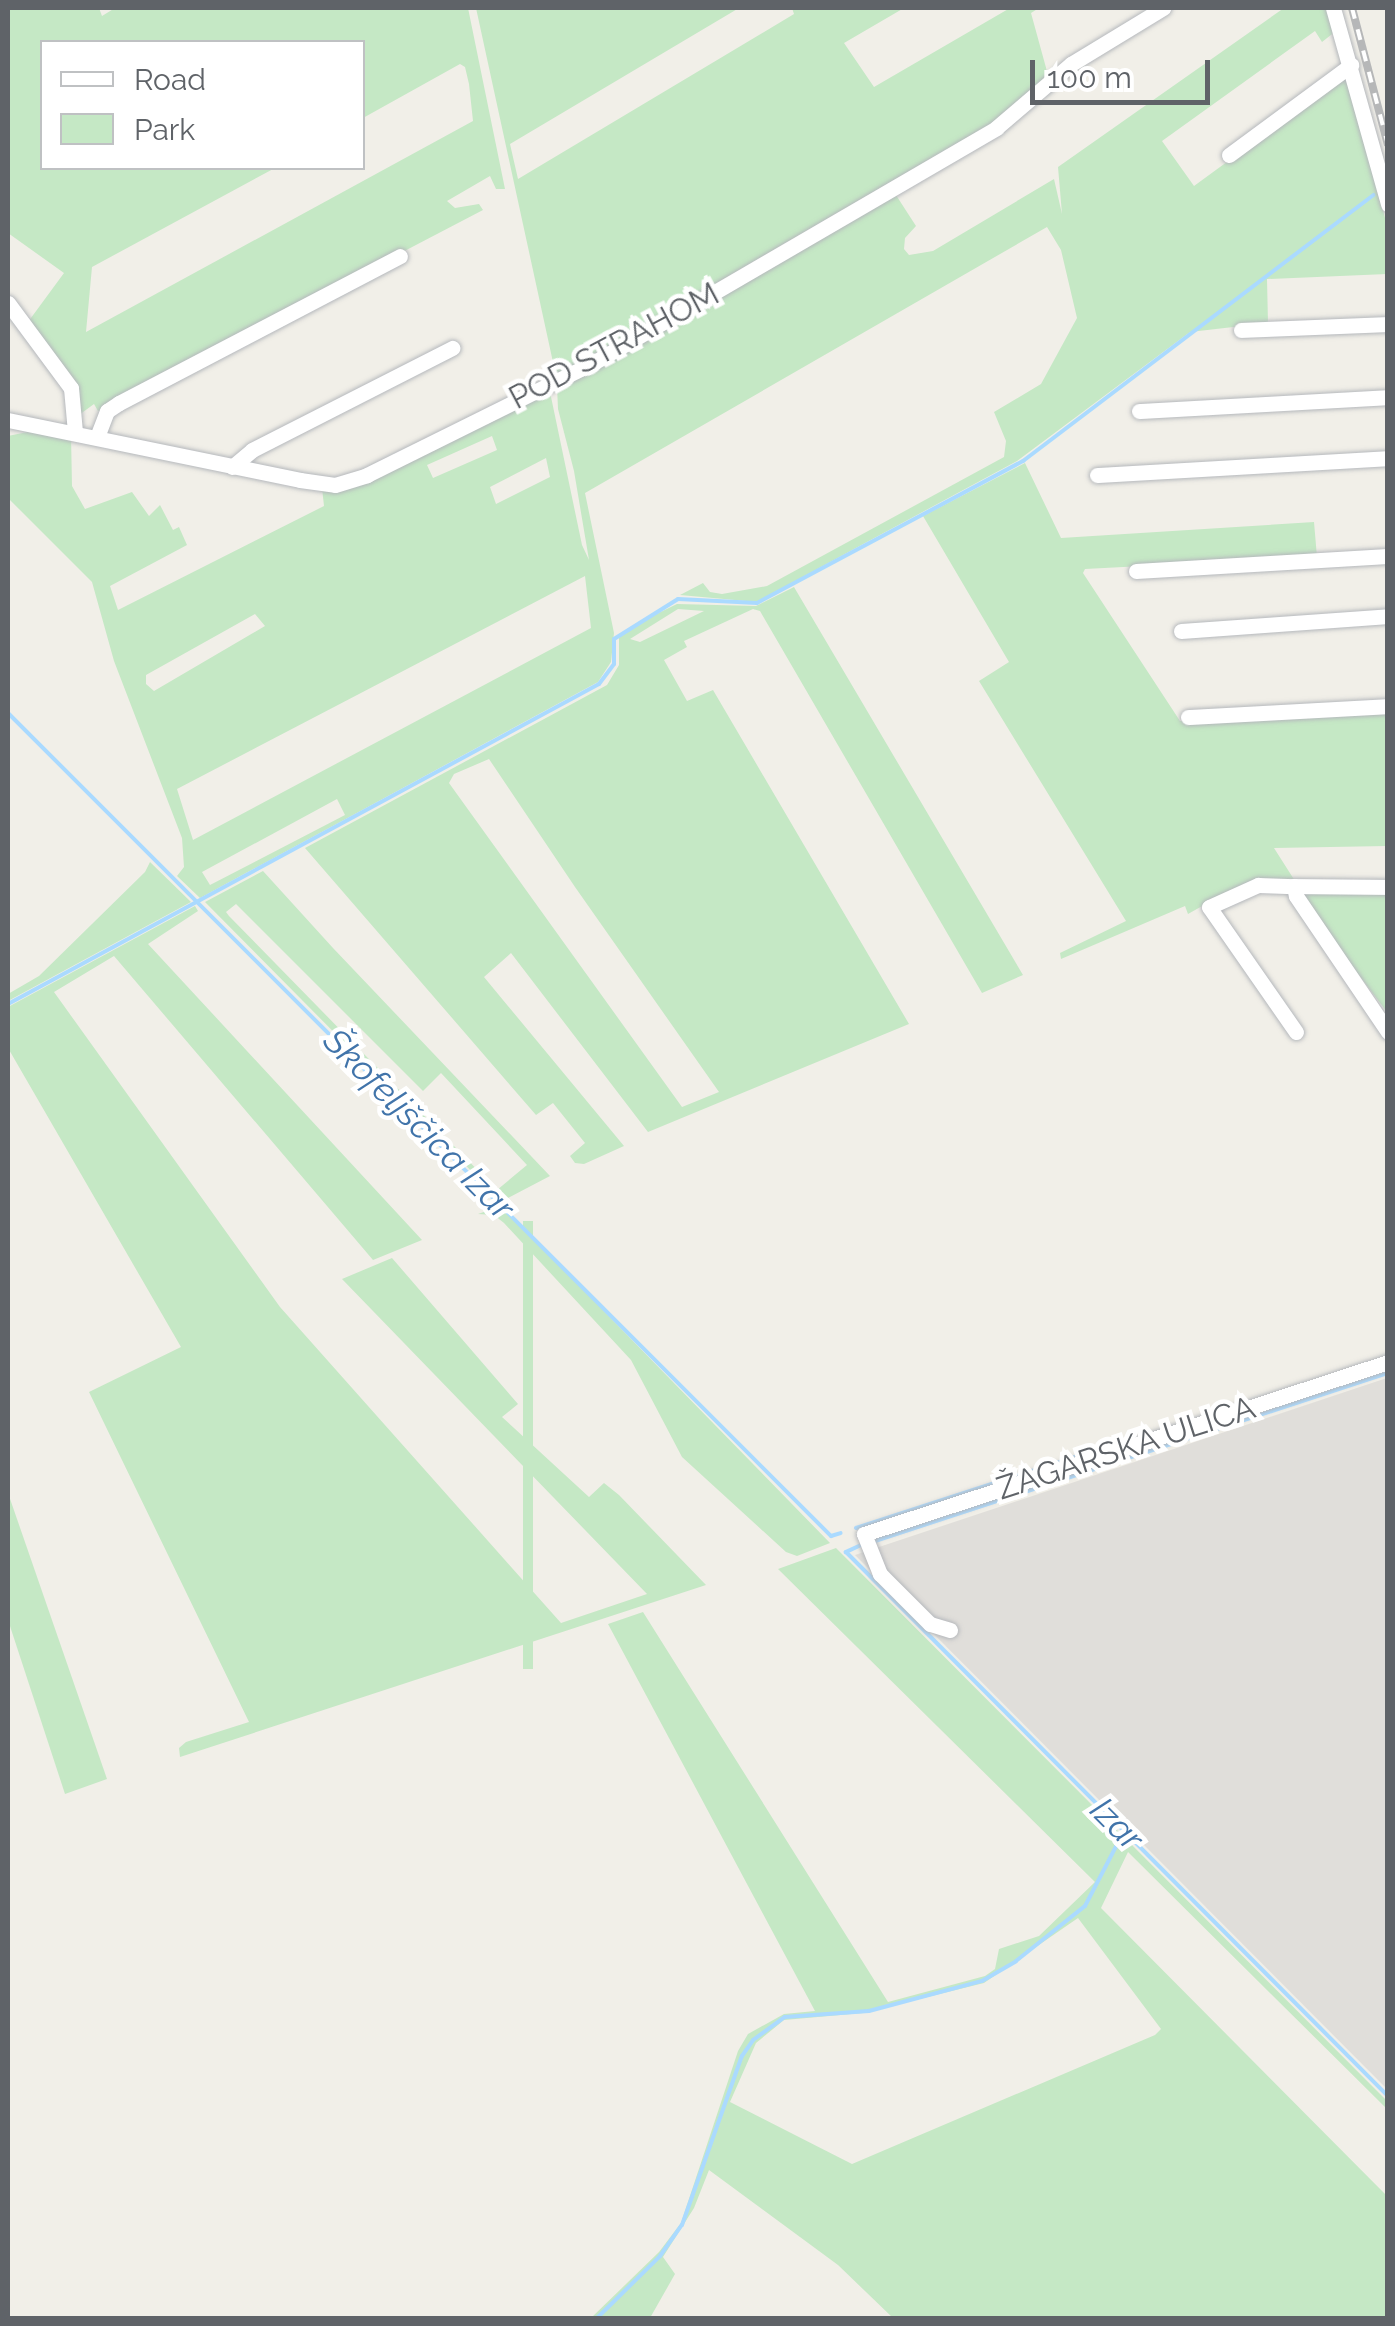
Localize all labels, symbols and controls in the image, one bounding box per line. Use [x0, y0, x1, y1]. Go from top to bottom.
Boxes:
legend [40, 40, 365, 170]
scale bar [1035, 40, 1215, 102]
text: 100 m [1047, 60, 1132, 95]
text: Road [134, 62, 206, 97]
text: Park [134, 112, 195, 147]
street label: POD STRAHOM [503, 275, 725, 417]
water label: Škofeljščica Izar [315, 1020, 523, 1228]
street label: ŽAGARSKA ULICA [992, 1388, 1260, 1508]
water label: Izar [1082, 1789, 1152, 1859]

